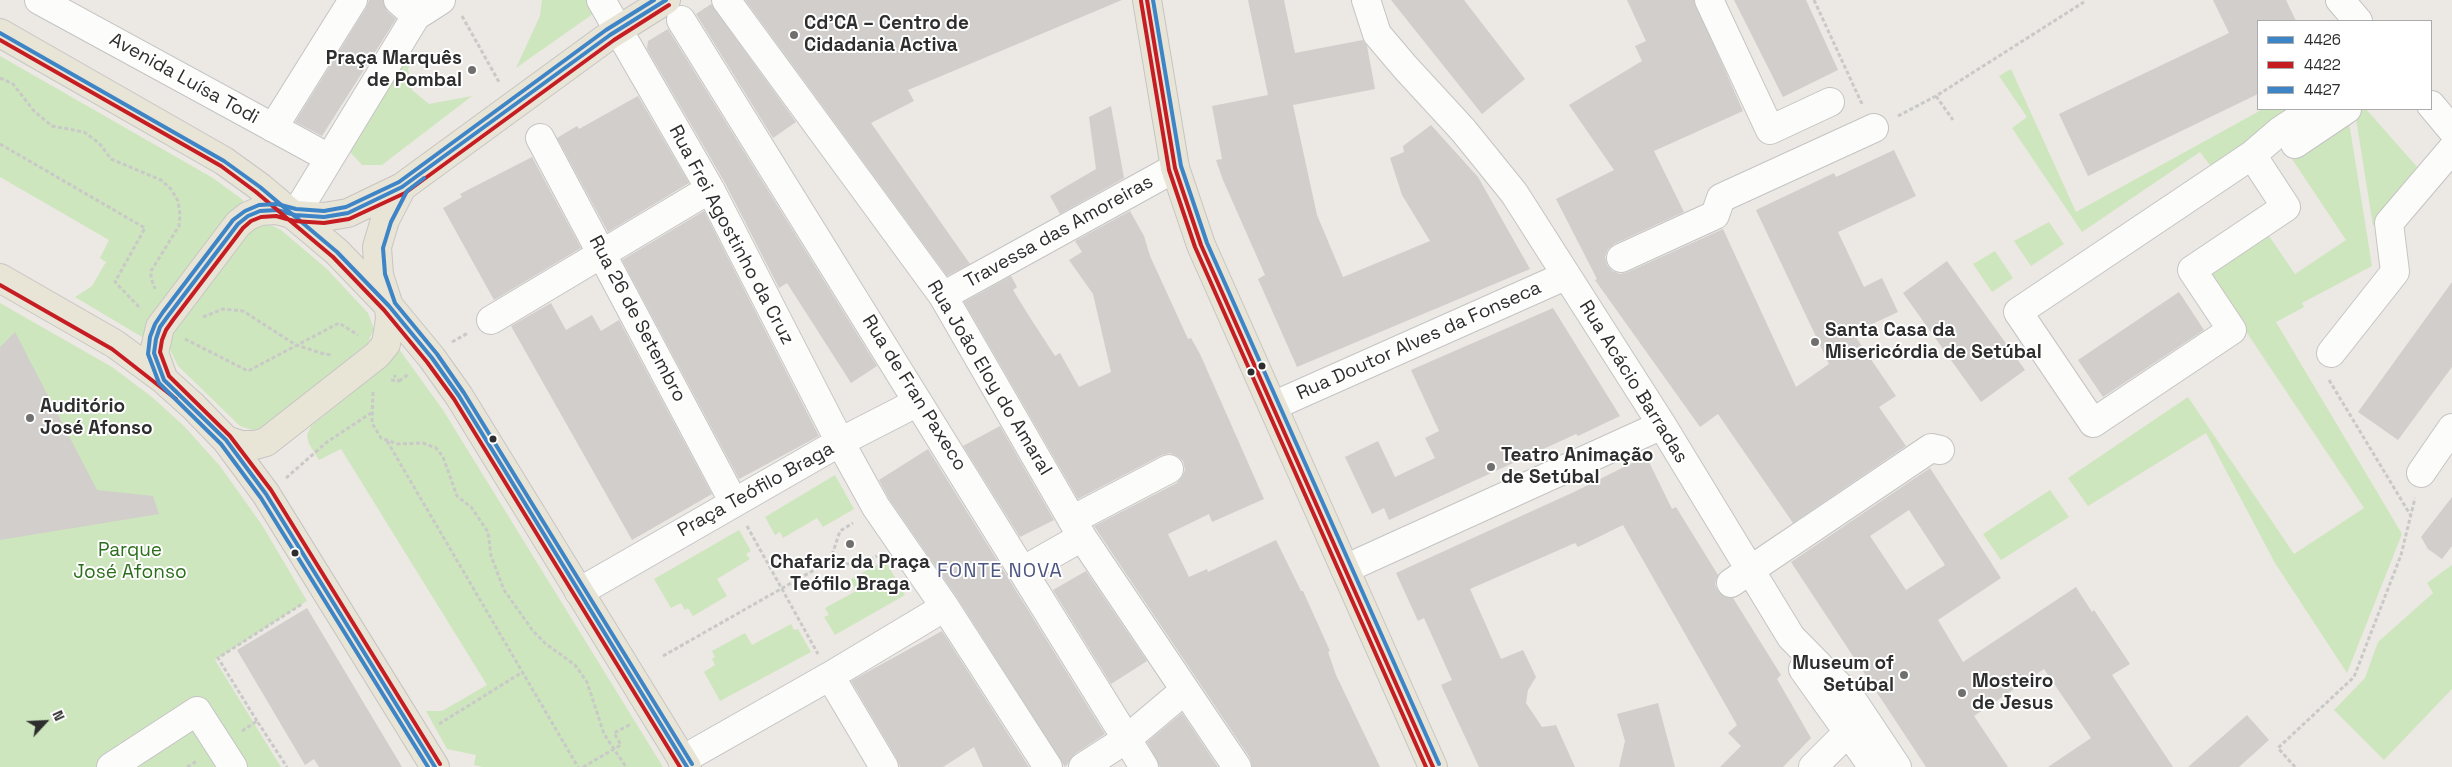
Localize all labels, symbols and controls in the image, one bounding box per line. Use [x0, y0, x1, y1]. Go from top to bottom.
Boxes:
place label: Cd'CA – Centro de Cidadania Activa [804, 13, 969, 57]
legend [2257, 20, 2432, 110]
street label: Avenida Luísa Todi [105, 28, 263, 130]
marker: Cd'CA – Centro de Cidadania Activa [788, 29, 800, 41]
text: 4426 [2304, 30, 2341, 49]
place label: Praça Marquês de Pombal [326, 48, 462, 92]
text: 4422 [2304, 55, 2341, 74]
marker: Praça Marquês de Pombal [466, 64, 478, 76]
text: 4427 [2304, 80, 2340, 99]
street label: Rua Frei Agostinho da Cruz [663, 121, 799, 349]
street label: Travessa das Amoreiras [961, 171, 1157, 293]
street label: Rua 26 de Setembro [583, 232, 691, 406]
street label: Rua João Eloy do Amaral [922, 276, 1056, 480]
street label: Rua Doutor Alves da Fonseca [1293, 277, 1545, 405]
street label: Rua Acácio Barradas [1574, 297, 1692, 467]
street label: Rua de Fran Paxeco [857, 311, 971, 475]
place label: Santa Casa da Misericórdia de Setúbal [1825, 320, 2042, 364]
marker: Santa Casa da Misericórdia de Setúbal [1809, 336, 1821, 348]
unlabelled marker [1257, 361, 1267, 371]
unlabelled marker [1246, 367, 1256, 377]
place label: Auditório José Afonso [40, 396, 153, 440]
marker: Auditório José Afonso [24, 412, 36, 424]
unlabelled marker [488, 434, 498, 444]
street label: Praça Teófilo Braga [674, 438, 838, 542]
place label: Teatro Animação de Setúbal [1501, 445, 1653, 489]
marker: Teatro Animação de Setúbal [1485, 461, 1497, 473]
marker: Chafariz da Praça Teófilo Braga [844, 538, 856, 550]
park label: Parque José Afonso [73, 540, 187, 584]
unlabelled marker [290, 548, 300, 558]
place label: Chafariz da Praça Teófilo Braga [770, 552, 930, 596]
district label: FONTE NOVA [936, 560, 1064, 584]
place label: Museum of Setúbal [1792, 653, 1894, 697]
marker: Museum of Setúbal [1898, 669, 1910, 681]
place label: Mosteiro de Jesus [1972, 671, 2053, 715]
marker: Mosteiro de Jesus [1956, 687, 1968, 699]
north arrow [20, 697, 70, 747]
text: N [48, 708, 69, 724]

